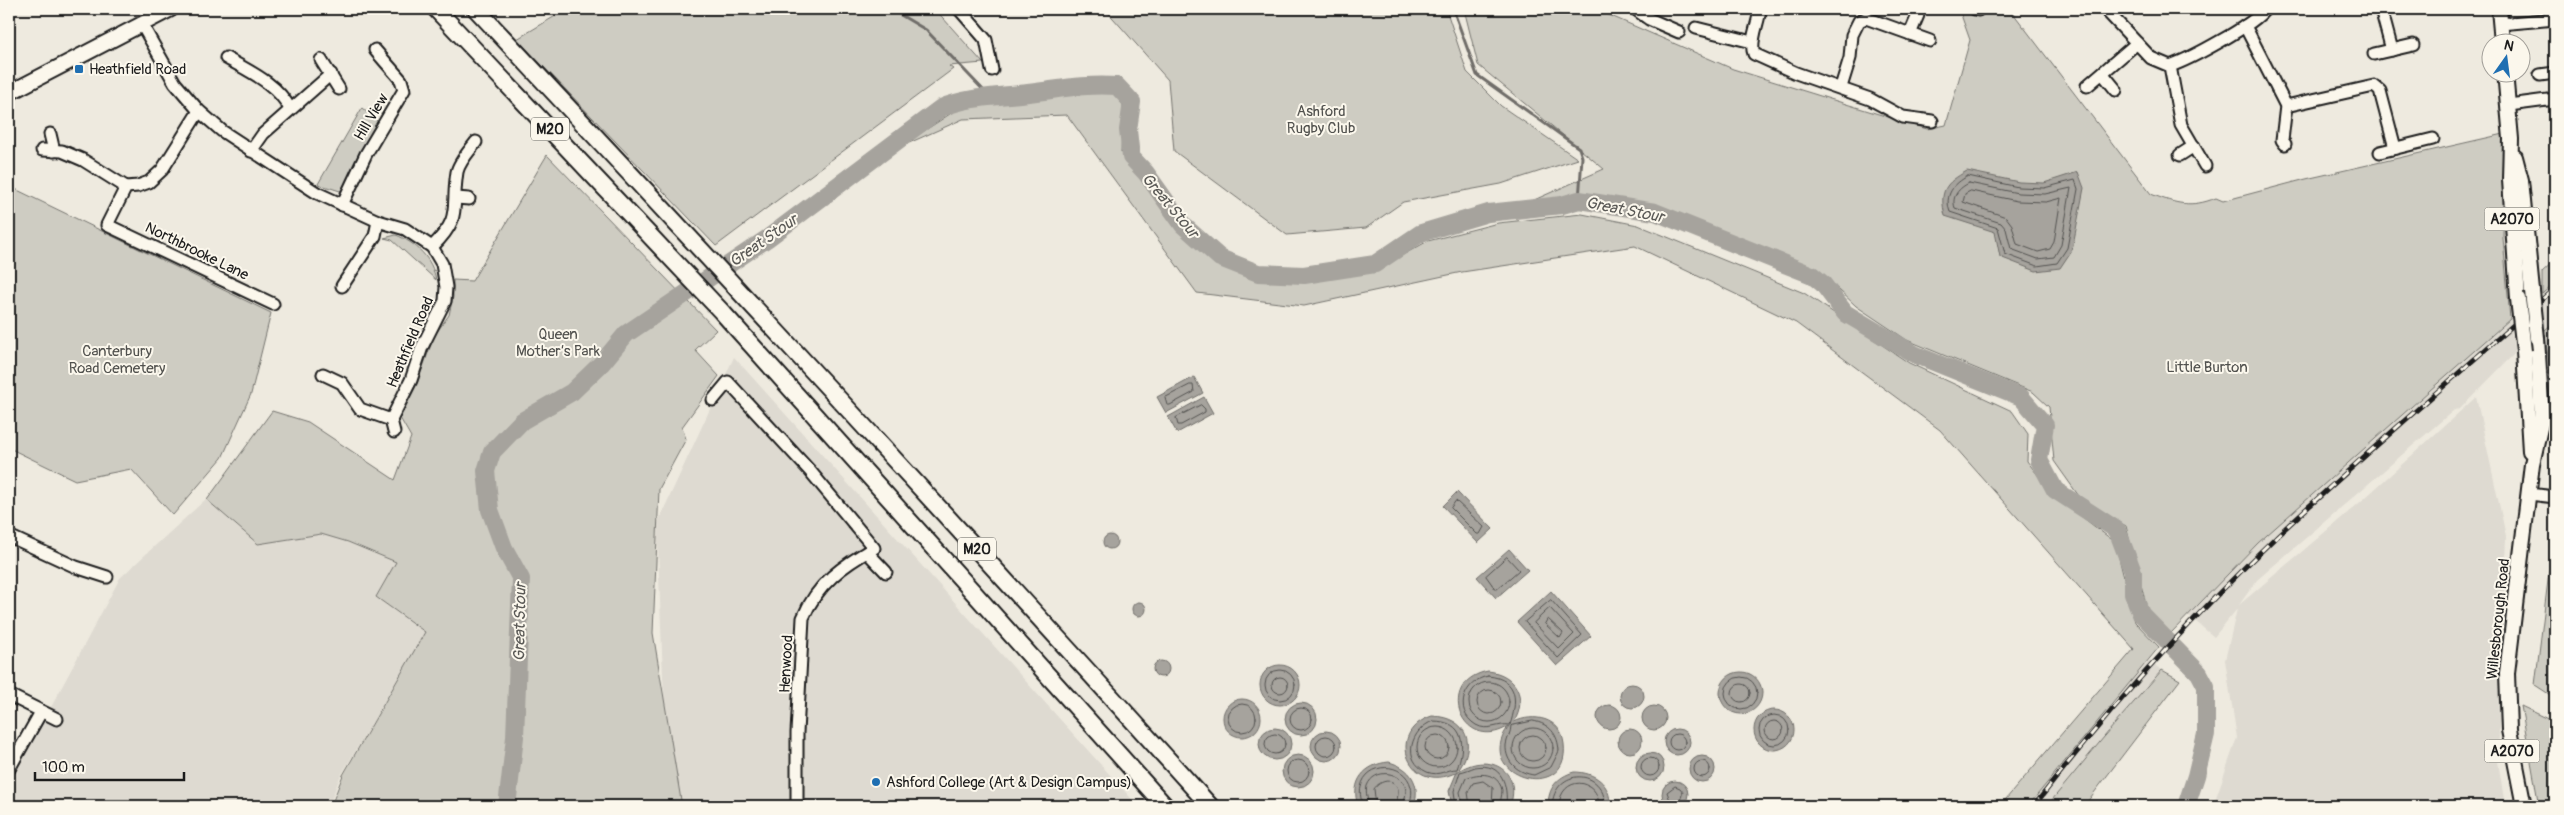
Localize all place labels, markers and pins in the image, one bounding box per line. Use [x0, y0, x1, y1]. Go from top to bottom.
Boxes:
place label: Heathfield Road [89, 60, 186, 79]
marker: Heathfield Road [73, 63, 85, 75]
place label: Ashford College (Art & Design Campus) [886, 773, 1132, 792]
marker: Ashford College (Art & Design Campus) [870, 776, 882, 788]

